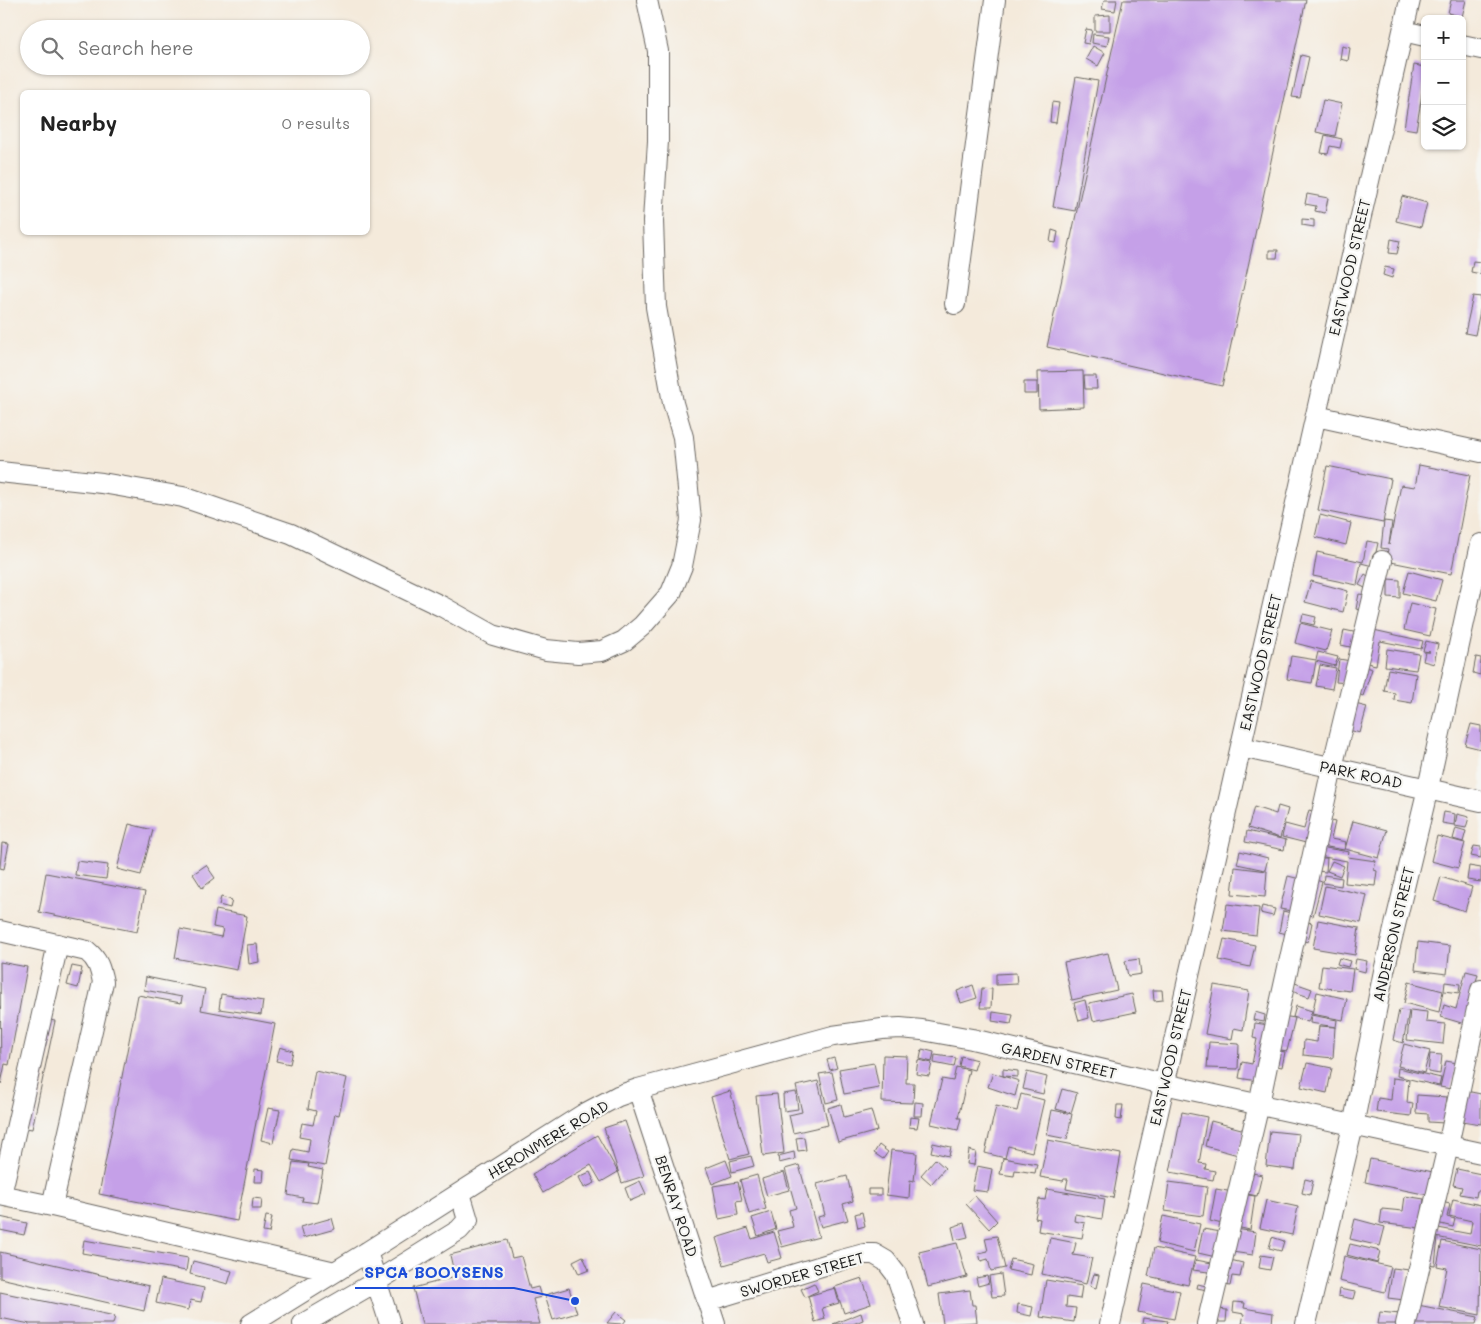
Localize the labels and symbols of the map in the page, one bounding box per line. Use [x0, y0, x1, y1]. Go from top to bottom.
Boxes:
street label: EASTWOOD STREET [1324, 197, 1374, 337]
street label: EASTWOOD STREET [1235, 592, 1285, 732]
street label: PARK ROAD [1318, 755, 1404, 793]
street label: ANDERSON STREET [1368, 864, 1418, 1004]
street label: EASTWOOD STREET [1145, 987, 1195, 1127]
street label: GARDEN STREET [999, 1037, 1119, 1083]
street label: HERONMERE ROAD [484, 1095, 612, 1183]
street label: BENRAY ROAD [651, 1153, 703, 1259]
street label: SWORDER STREET [738, 1247, 866, 1301]
callout: SPCA BOOYSENS [355, 1257, 514, 1288]
text: SPCA BOOYSENS [364, 1261, 504, 1282]

